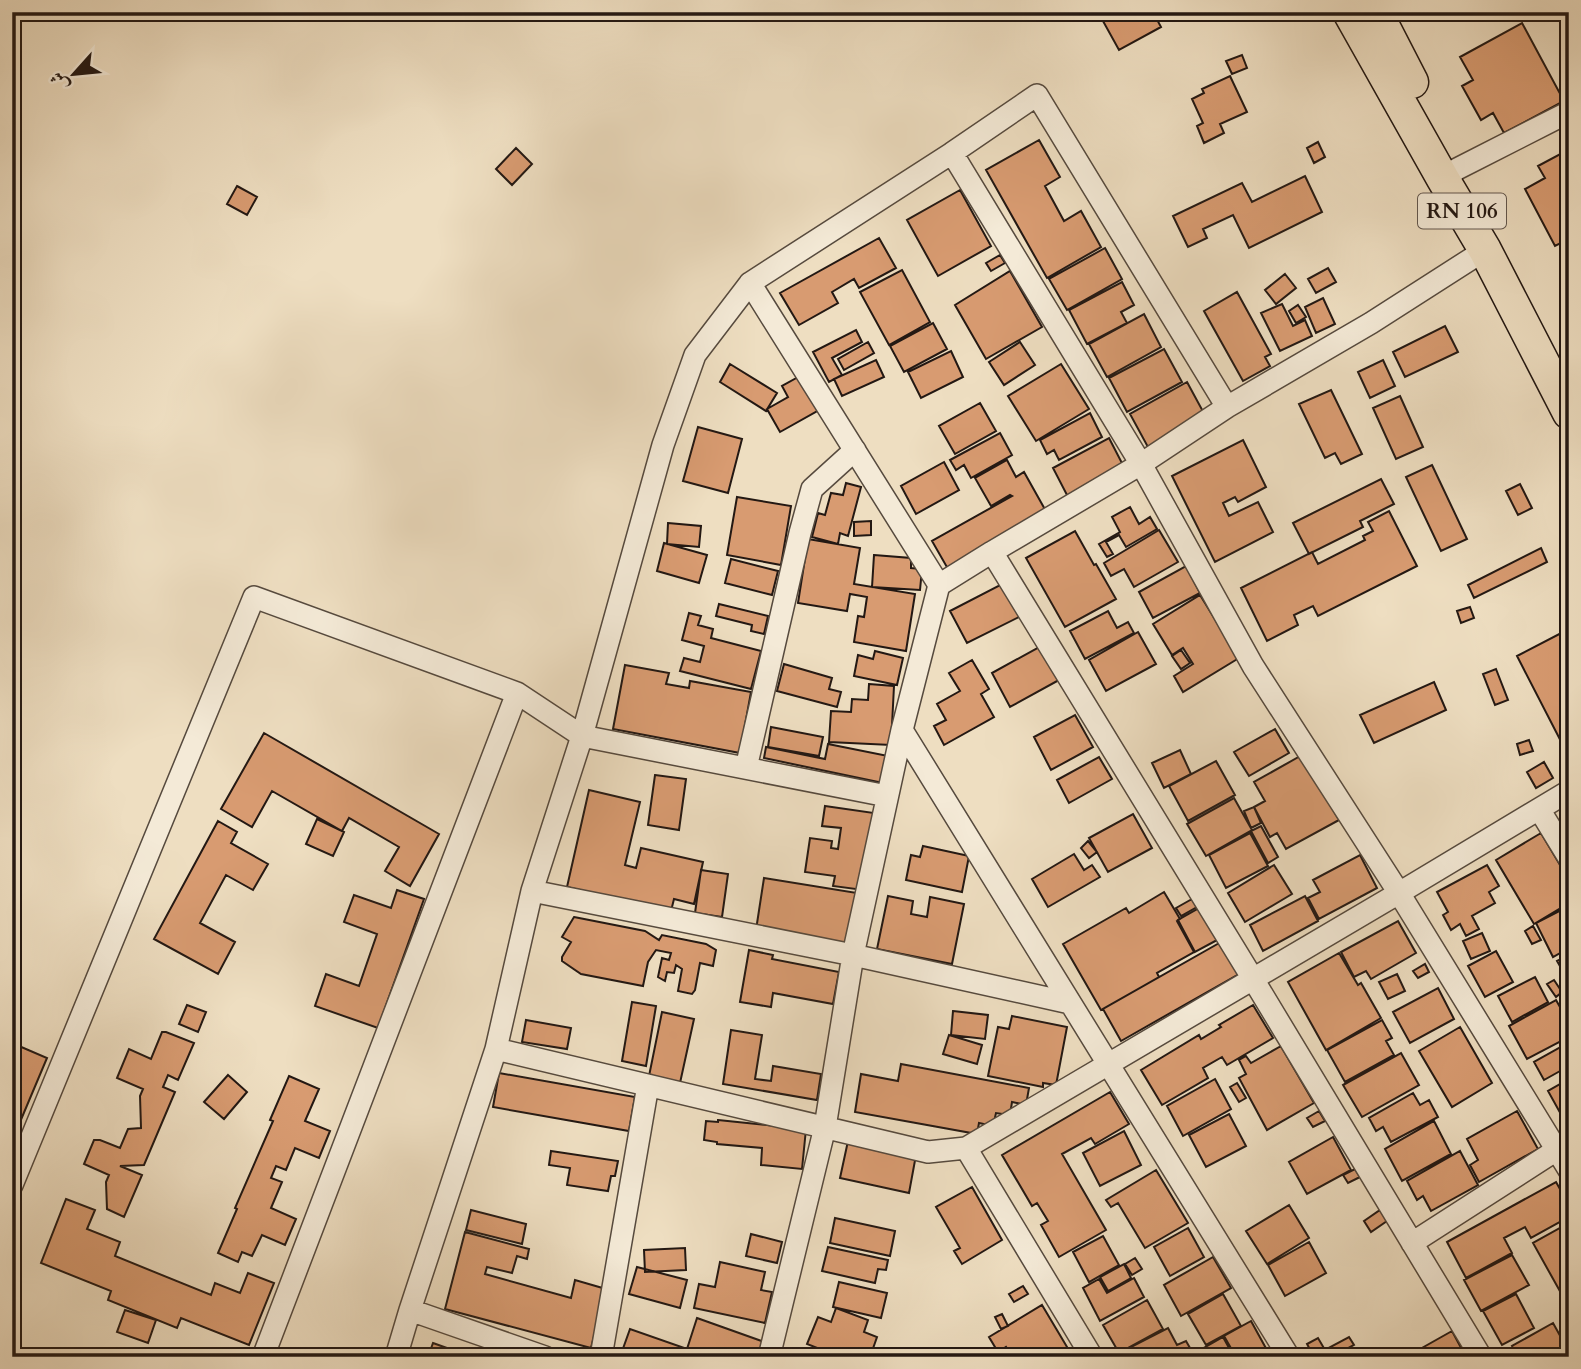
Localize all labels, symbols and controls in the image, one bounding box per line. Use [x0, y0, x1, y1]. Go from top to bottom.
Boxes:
north arrow [38, 38, 108, 108]
text: ش [44, 67, 76, 96]
road number: RN 106 [1418, 194, 1506, 228]

